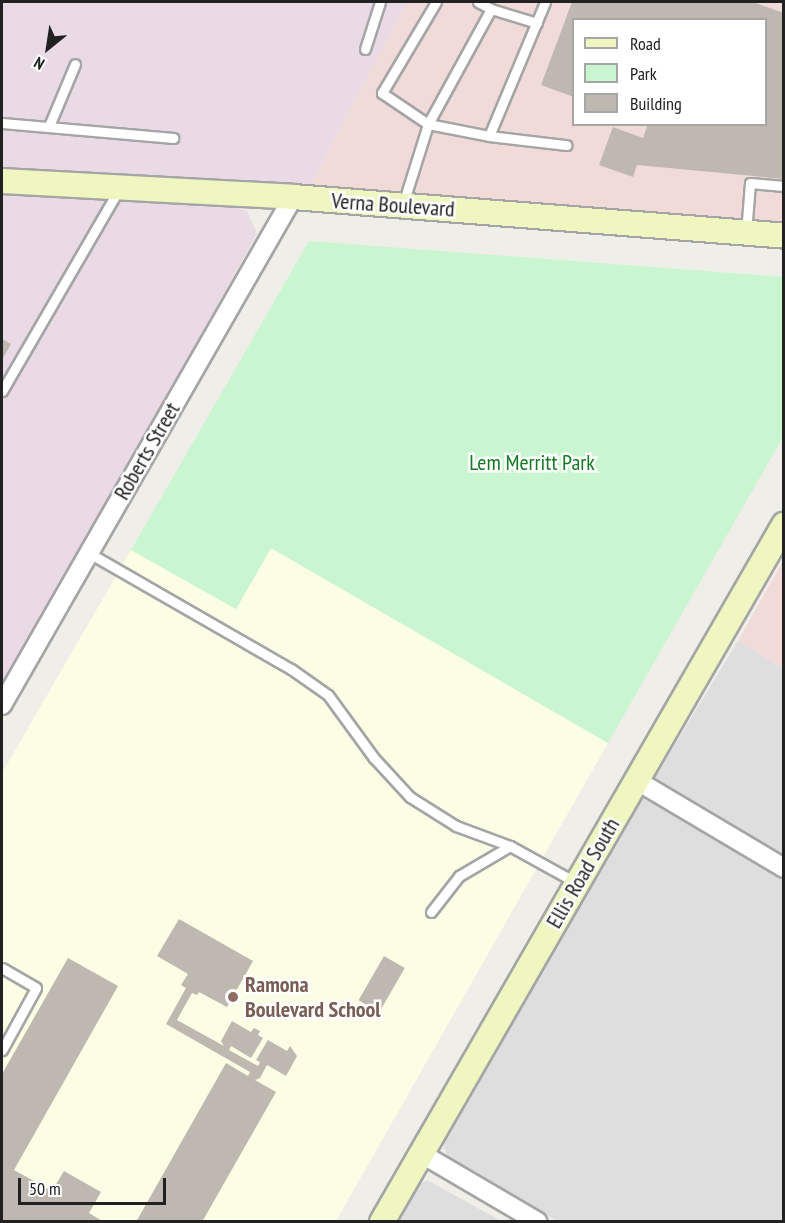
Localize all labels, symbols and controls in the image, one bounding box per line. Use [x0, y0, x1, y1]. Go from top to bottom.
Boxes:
north arrow [18, 18, 78, 78]
legend [572, 18, 767, 126]
text: Road [630, 32, 661, 55]
text: N [30, 53, 48, 74]
text: Park [630, 62, 657, 85]
text: Building [630, 92, 682, 115]
street label: Verna Boulevard [330, 188, 456, 222]
street label: Roberts Street [109, 398, 185, 504]
park label: Lem Merritt Park [469, 450, 595, 476]
street label: Ellis Road South [541, 813, 625, 933]
place label: Ramona Boulevard School [245, 971, 381, 1022]
marker: Ramona Boulevard School [226, 990, 240, 1004]
scale bar [21, 1166, 170, 1204]
text: 50 m [29, 1177, 61, 1200]

